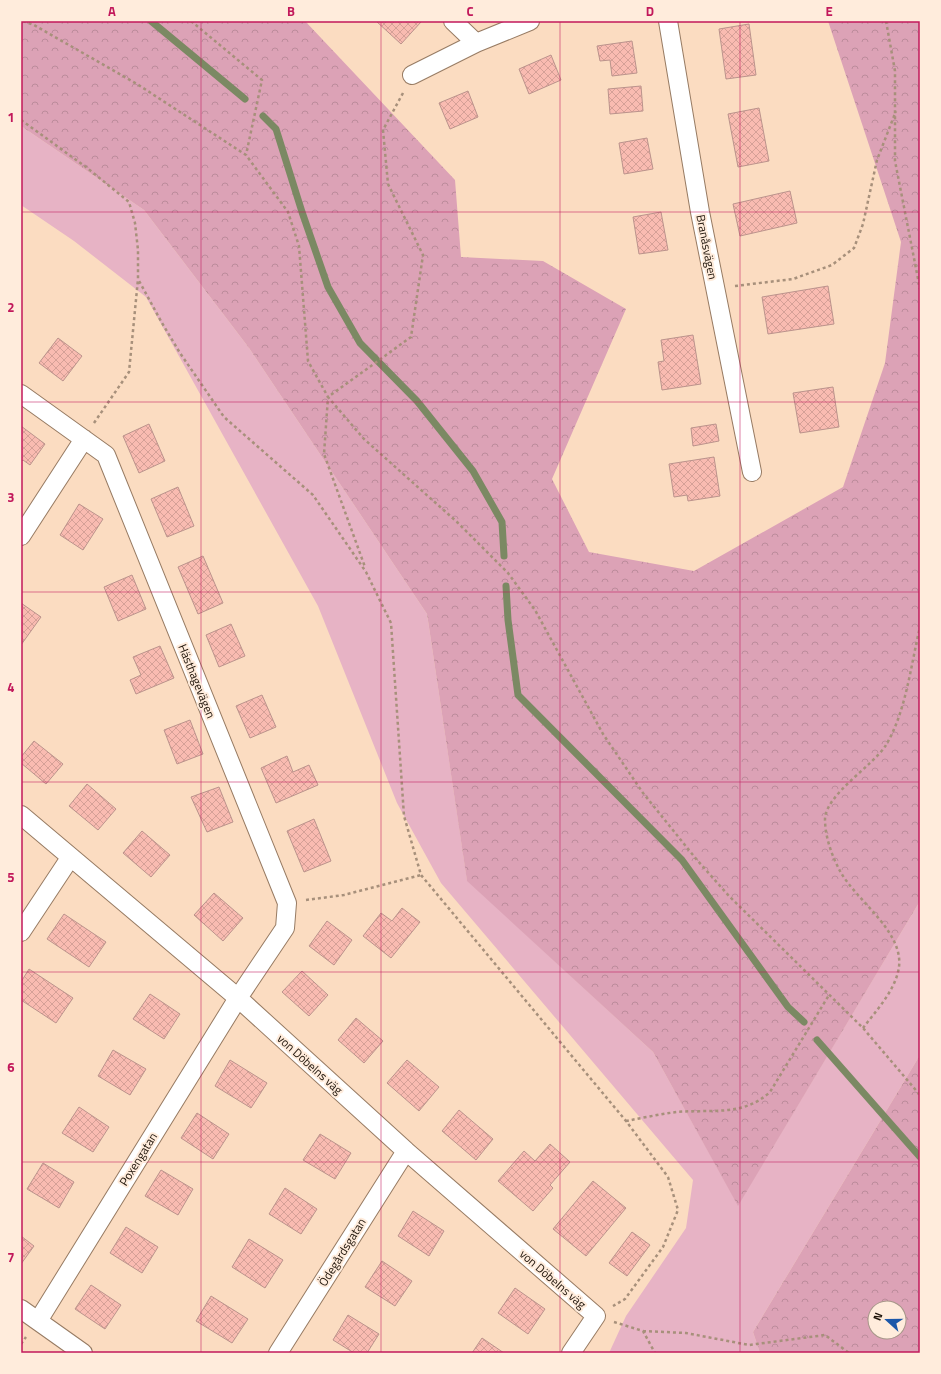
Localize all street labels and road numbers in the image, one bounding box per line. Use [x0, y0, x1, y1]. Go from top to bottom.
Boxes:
street label: Branåsvägen [691, 213, 723, 281]
street label: Hästhagevägen [173, 641, 221, 721]
street label: von Döbelns väg [273, 1029, 347, 1099]
street label: Poxengatan [114, 1129, 162, 1189]
street label: Ödegårdsgatan [313, 1214, 371, 1290]
street label: von Döbelns väg [516, 1245, 590, 1313]

